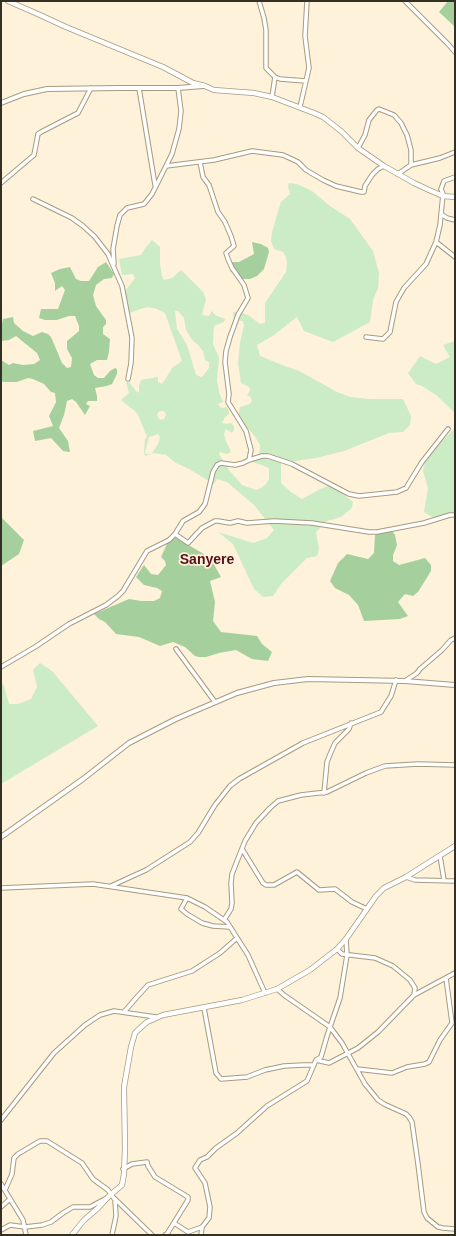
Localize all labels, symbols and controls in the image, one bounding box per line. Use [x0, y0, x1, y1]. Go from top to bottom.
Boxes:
district label: Sanyere [180, 552, 234, 568]

